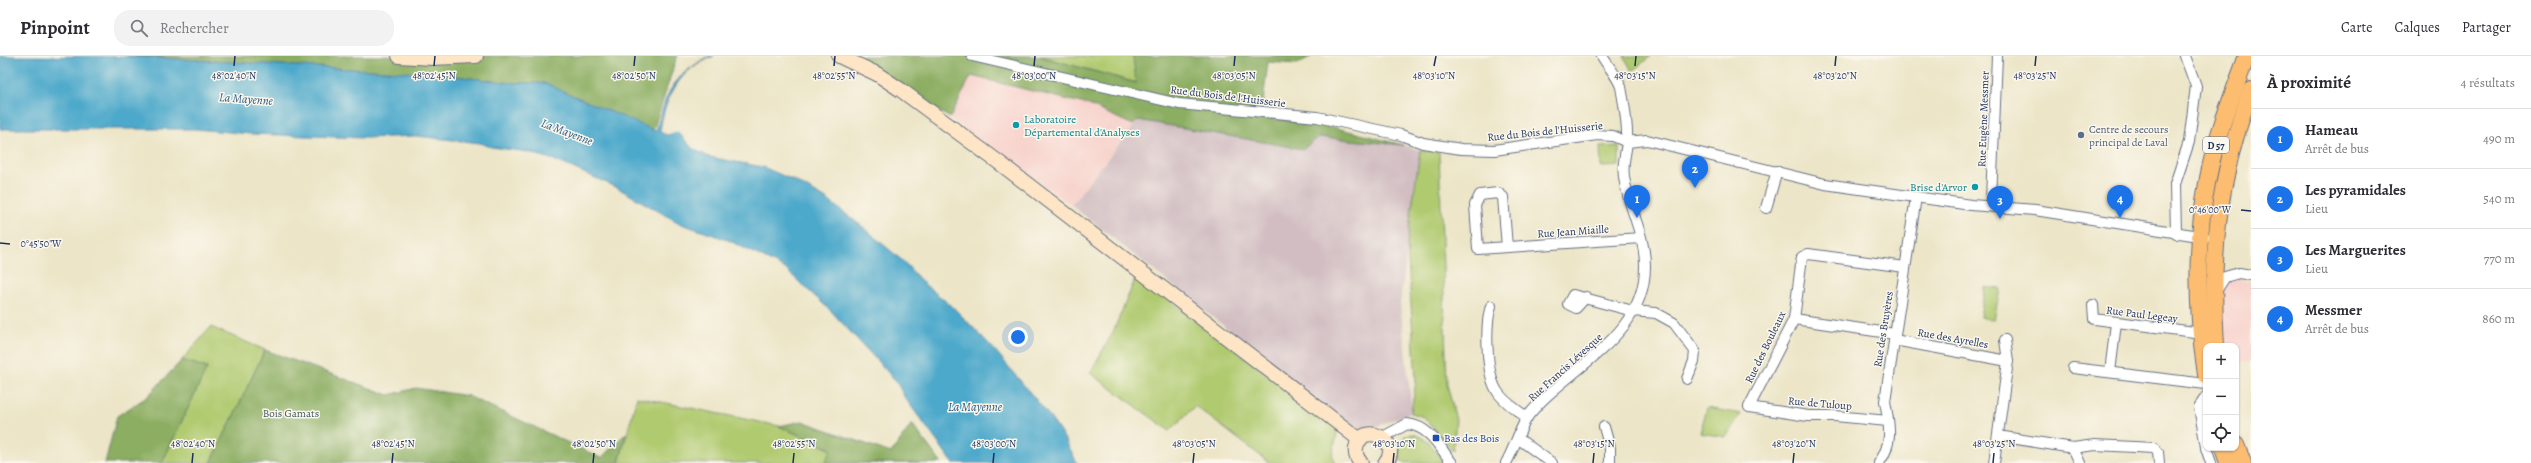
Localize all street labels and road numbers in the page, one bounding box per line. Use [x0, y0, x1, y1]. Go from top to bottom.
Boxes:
street label: Rue Eugène Messmer [1974, 71, 1993, 167]
street label: Rue du Bois de l'Huisserie [1169, 82, 1287, 111]
street label: Rue du Bois de l'Huisserie [1487, 118, 1604, 145]
road number: D 57 [2203, 137, 2229, 153]
street label: Rue Jean Miaille [1537, 222, 1609, 241]
street label: Rue des Bruyères [1870, 290, 1897, 368]
street label: Rue Paul Legeay [2105, 303, 2179, 326]
street label: Rue des Bouleaux [1741, 308, 1790, 386]
street label: Rue des Ayrelles [1916, 325, 1990, 352]
street label: Rue Francis Lévesque [1525, 330, 1606, 405]
street label: Rue de Tuloup [1787, 393, 1853, 414]

